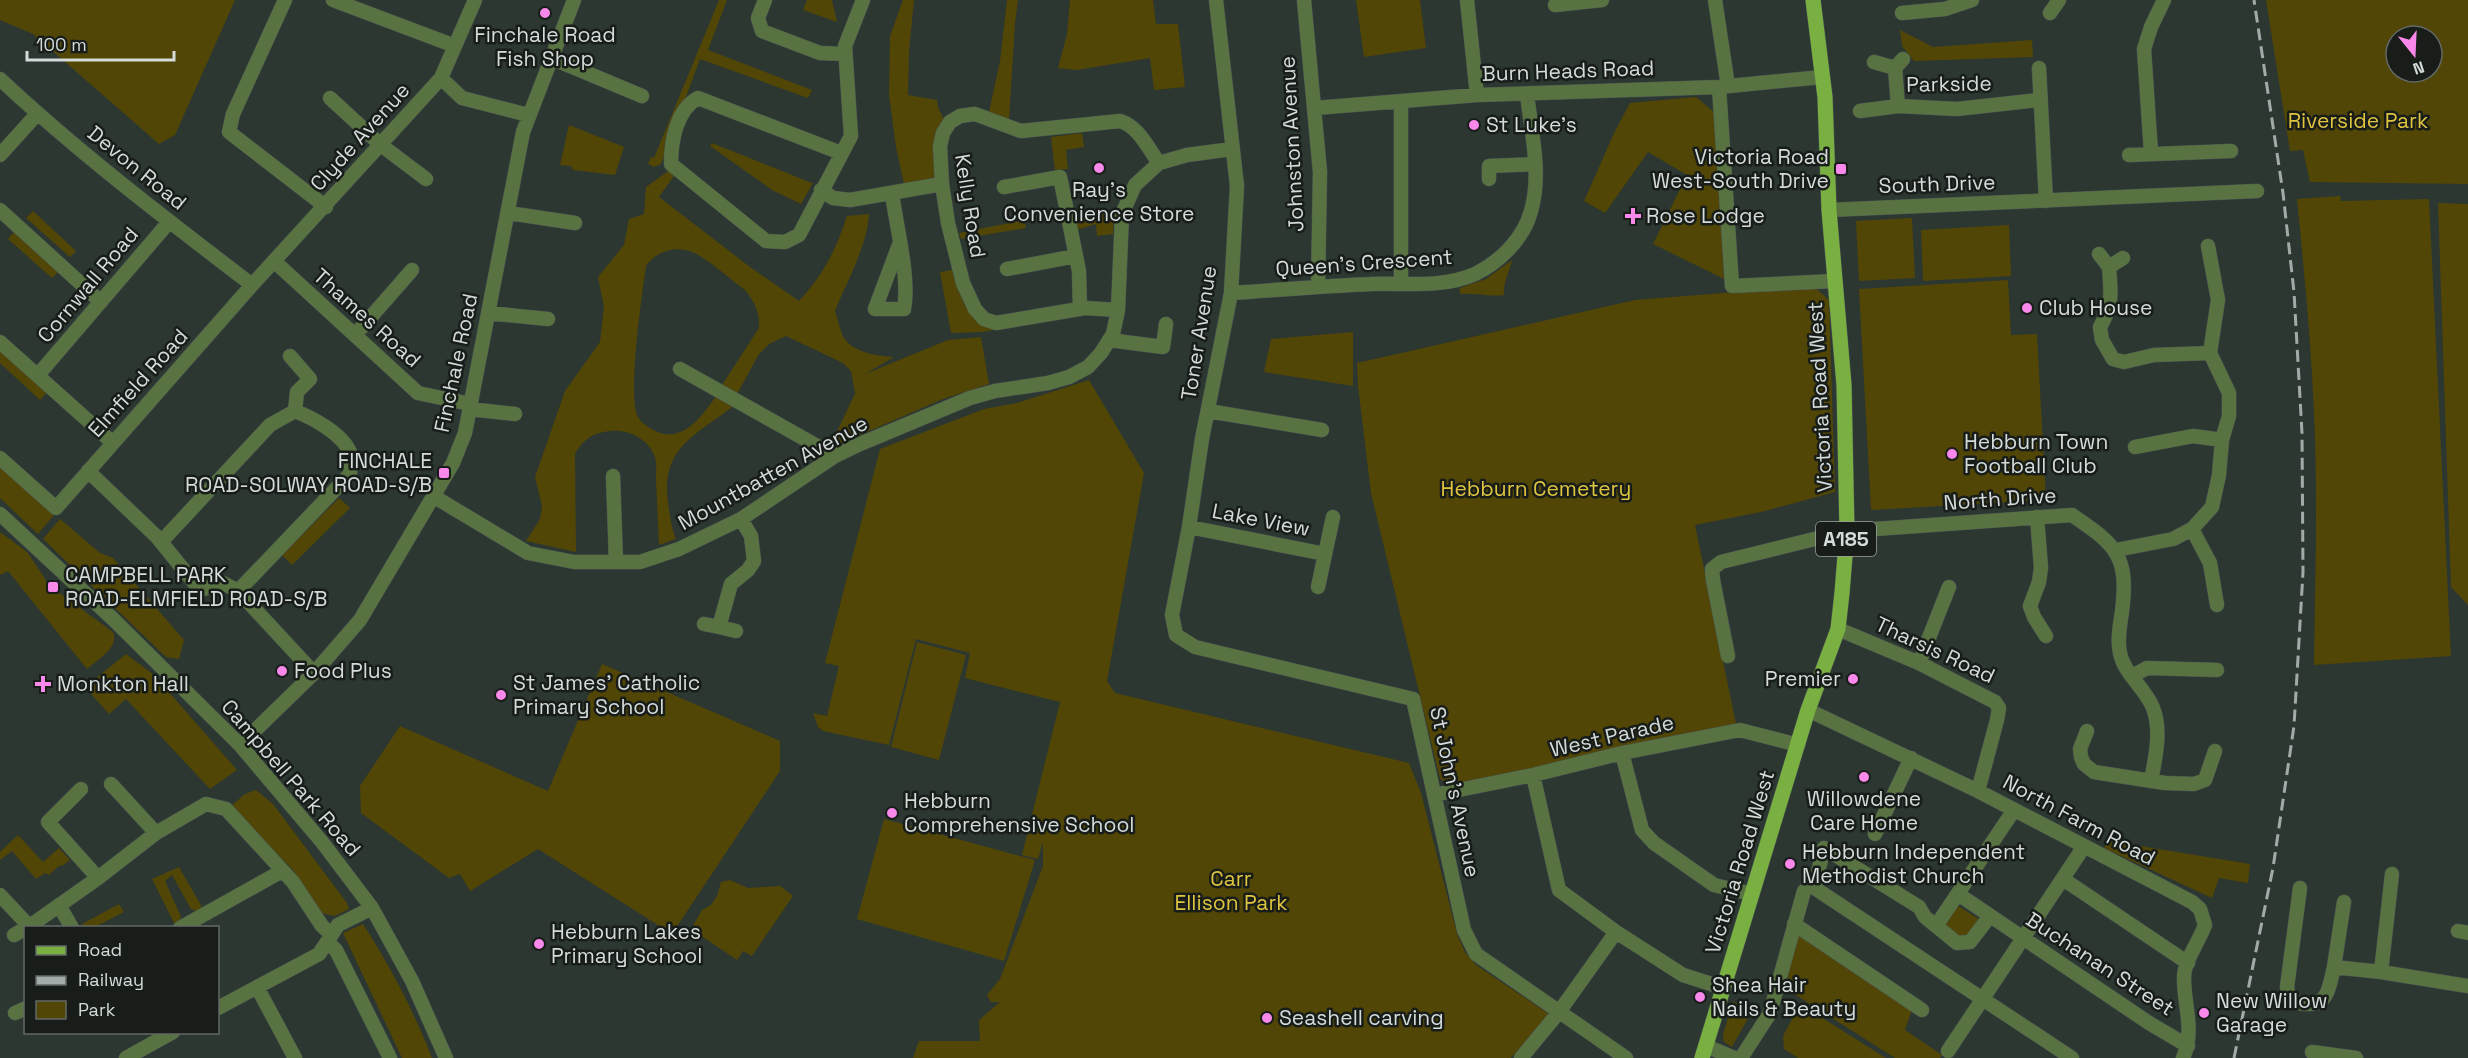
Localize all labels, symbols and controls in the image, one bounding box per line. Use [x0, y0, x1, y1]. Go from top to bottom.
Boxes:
marker: Finchale Road Fish Shop [538, 6, 552, 20]
place label: Finchale Road Fish Shop [474, 21, 616, 72]
scale bar [27, 24, 174, 62]
north arrow [2384, 24, 2444, 84]
text: 100 m [36, 33, 87, 56]
street label: Burn Heads Road [1481, 54, 1655, 87]
street label: Johnston Avenue [1273, 55, 1310, 233]
text: N [2410, 56, 2427, 79]
street label: Parkside [1906, 69, 1992, 98]
street label: Clyde Avenue [304, 77, 415, 196]
park label: Riverside Park [2288, 107, 2428, 134]
place label: St Luke's [1486, 111, 1577, 138]
marker: St Luke's [1467, 118, 1481, 132]
street label: Devon Road [82, 119, 192, 216]
place label: Victoria Road West-South Drive [1652, 143, 1829, 194]
street label: Kelly Road [949, 152, 992, 260]
marker: Ray's Convenience Store [1092, 161, 1106, 175]
marker: Victoria Road West-South Drive [1834, 162, 1848, 176]
street label: South Drive [1878, 168, 1996, 199]
place label: Ray's Convenience Store [1003, 176, 1195, 227]
place label: Rose Lodge [1646, 202, 1765, 229]
marker: Rose Lodge [1624, 207, 1642, 225]
street label: Cornwall Road [31, 221, 144, 348]
street label: Queen's Crescent [1275, 243, 1453, 282]
street label: Thames Road [308, 262, 427, 373]
street label: Toner Avenue [1175, 264, 1222, 402]
street label: Finchale Road [428, 291, 483, 435]
place label: Club House [2039, 294, 2153, 321]
street label: Victoria Road West [1801, 301, 1838, 493]
marker: Club House [2020, 301, 2034, 315]
street label: Elmfield Road [82, 323, 193, 442]
street label: Mountbatten Avenue [673, 409, 872, 536]
place label: Hebburn Town Football Club [1964, 428, 2108, 479]
place label: FINCHALE ROAD-SOLWAY ROAD-S/B [185, 447, 432, 498]
marker: Hebburn Town Football Club [1945, 447, 1959, 461]
marker: FINCHALE ROAD-SOLWAY ROAD-S/B [437, 466, 451, 480]
park label: Hebburn Cemetery [1441, 475, 1631, 502]
street label: North Drive [1943, 481, 2057, 516]
street label: Lake View [1210, 497, 1312, 542]
road number: A185 [1816, 522, 1876, 556]
place label: CAMPBELL PARK ROAD-ELMFIELD ROAD-S/B [65, 561, 327, 612]
marker: CAMPBELL PARK ROAD-ELMFIELD ROAD-S/B [46, 580, 60, 594]
street label: Tharsis Road [1871, 610, 1999, 689]
place label: Food Plus [294, 657, 392, 684]
marker: Food Plus [275, 664, 289, 678]
place label: Premier [1765, 665, 1841, 692]
place label: St James' Catholic Primary School [513, 669, 700, 720]
place label: Monkton Hall [57, 670, 189, 697]
marker: Premier [1846, 672, 1860, 686]
marker: Monkton Hall [34, 675, 52, 693]
marker: St James' Catholic Primary School [494, 688, 508, 702]
street label: Campbell Park Road [216, 694, 367, 862]
street label: St John's Avenue [1424, 704, 1487, 880]
street label: West Parade [1547, 708, 1676, 763]
street label: Victoria Road West [1699, 767, 1780, 957]
street label: North Farm Road [1998, 768, 2160, 871]
marker: Willowdene Care Home [1857, 770, 1871, 784]
place label: Willowdene Care Home [1807, 785, 1921, 836]
place label: Hebburn Comprehensive School [904, 787, 1135, 838]
marker: Hebburn Comprehensive School [885, 806, 899, 820]
place label: Hebburn Independent Methodist Church [1802, 838, 2025, 889]
marker: Hebburn Independent Methodist Church [1783, 857, 1797, 871]
park label: Carr Ellison Park [1174, 865, 1288, 916]
street label: Buchanan Street [2021, 906, 2180, 1022]
place label: Hebburn Lakes Primary School [551, 918, 702, 969]
legend [24, 926, 219, 1034]
marker: Hebburn Lakes Primary School [532, 937, 546, 951]
text: Road [78, 938, 122, 961]
text: Railway [78, 968, 144, 991]
place label: Shea Hair Nails & Beauty [1712, 971, 1856, 1022]
place label: New Willow Garage [2216, 987, 2328, 1038]
marker: Shea Hair Nails & Beauty [1693, 990, 1707, 1004]
text: Park [78, 998, 116, 1021]
place label: Seashell carving [1279, 1004, 1444, 1031]
marker: New Willow Garage [2197, 1006, 2211, 1020]
marker: Seashell carving [1260, 1011, 1274, 1025]

